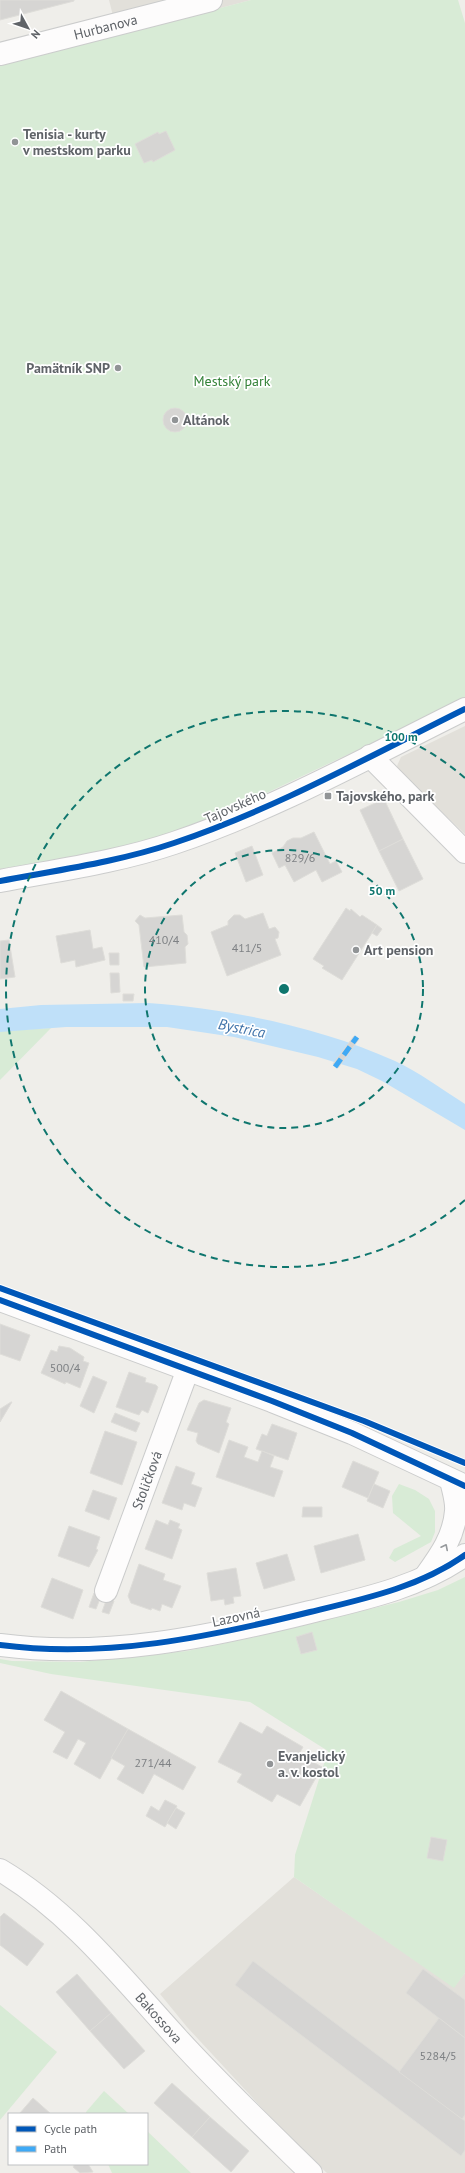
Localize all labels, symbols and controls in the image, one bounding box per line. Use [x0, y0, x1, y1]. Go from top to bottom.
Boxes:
north arrow [8, 8, 48, 48]
street label: Hurbanova [72, 10, 139, 44]
text: N [28, 27, 43, 42]
place label: Tenisia - kurty v mestskom parku [22, 125, 131, 159]
marker: Tenisia - kurty v mestskom parku [10, 137, 20, 147]
place label: Pamätník SNP [26, 359, 110, 377]
marker: Pamätník SNP [113, 363, 123, 373]
park label: Mestský park [193, 372, 271, 390]
place label: Altánok [183, 411, 230, 429]
marker: Altánok [170, 415, 180, 425]
text: 100 m [384, 729, 418, 744]
street label: Tajovského [201, 784, 269, 828]
place label: Tajovského, park [336, 787, 434, 805]
marker: Tajovského, park [323, 791, 333, 801]
house number: 829/6 [285, 850, 315, 865]
text: 50 m [369, 883, 395, 898]
house number: 410/4 [149, 932, 180, 947]
house number: 411/5 [232, 940, 262, 955]
place label: Art pension [364, 941, 433, 959]
marker: Art pension [351, 945, 361, 955]
centre of rings [277, 982, 291, 996]
water label: Bystrica [217, 1014, 268, 1042]
house number: 500/4 [50, 1360, 81, 1375]
street label: Stoličková [128, 1448, 166, 1512]
one-way arrow [440, 1544, 448, 1551]
street label: Lazovná [210, 1603, 262, 1631]
place label: Evanjelický a. v. kostol [278, 1747, 345, 1781]
house number: 271/44 [135, 1755, 172, 1770]
marker: Evanjelický a. v. kostol [265, 1759, 275, 1769]
street label: Bakossova [132, 1989, 186, 2047]
house number: 5284/5 [420, 2048, 456, 2063]
legend [8, 2113, 148, 2165]
text: Cycle path [44, 2121, 97, 2136]
text: Path [44, 2141, 67, 2156]

